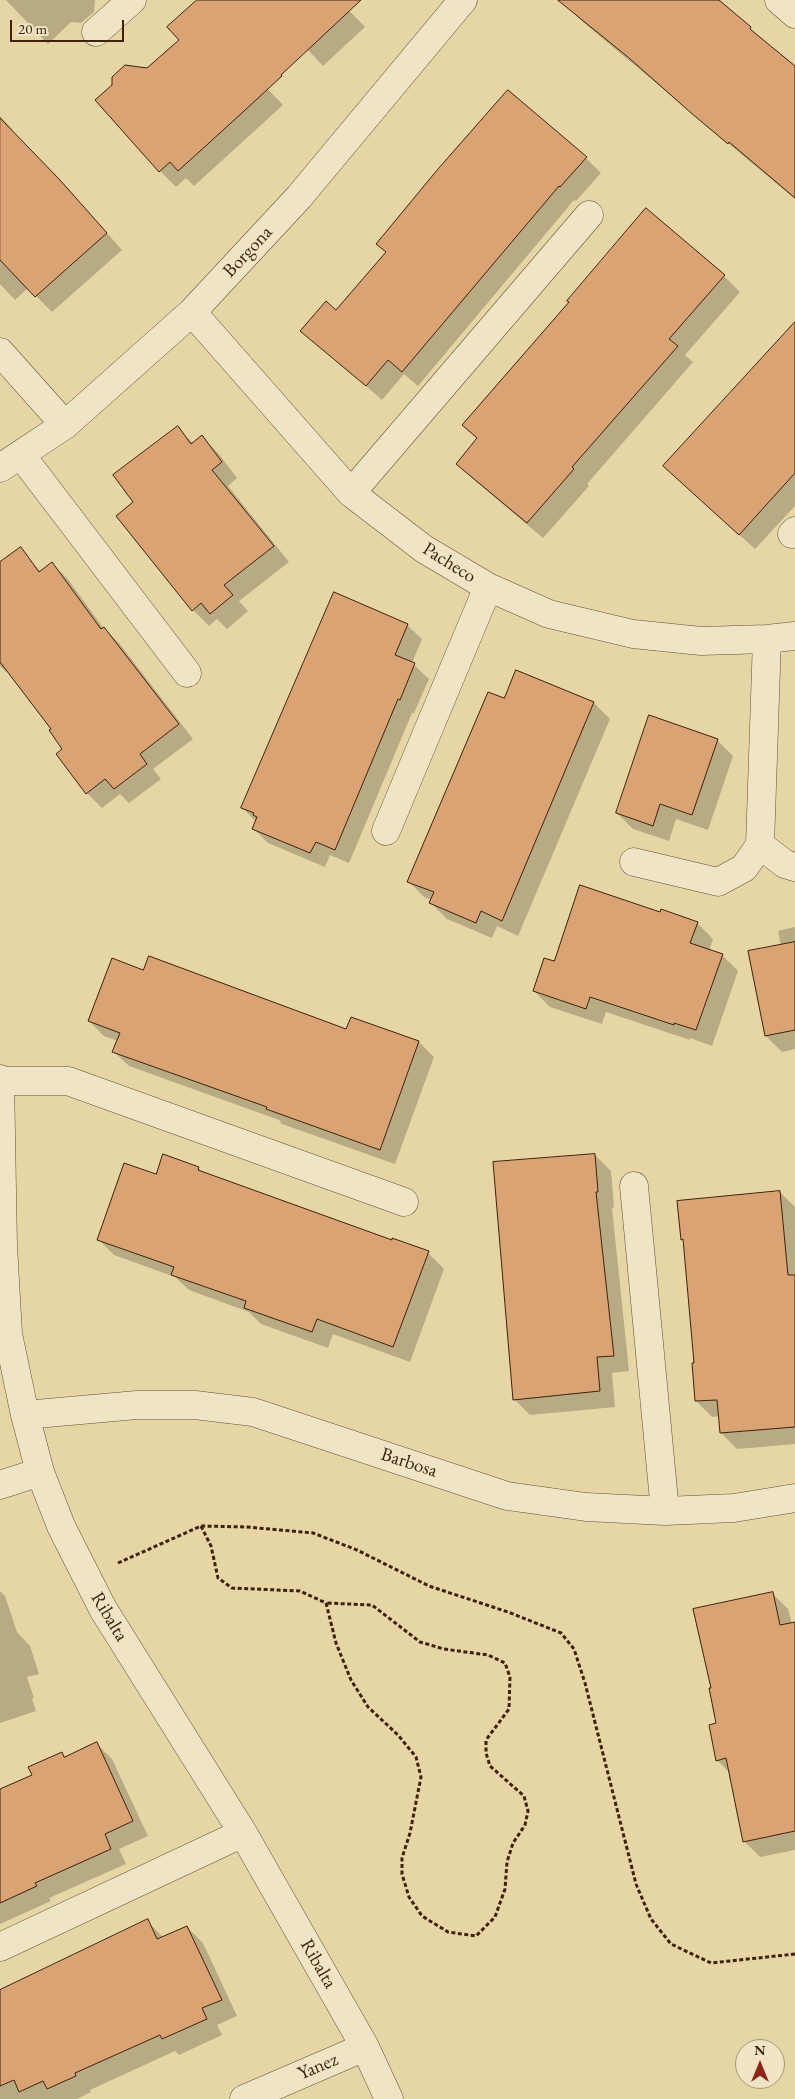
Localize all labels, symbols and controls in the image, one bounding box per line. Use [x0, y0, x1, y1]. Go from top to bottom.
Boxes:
scale bar [12, 10, 126, 42]
text: 20 m [18, 19, 47, 38]
street label: Borgona [218, 221, 278, 283]
street label: Pacheco [418, 538, 480, 588]
street label: Barbosa [378, 1443, 440, 1483]
street label: Ribalta [86, 1588, 132, 1646]
street label: Ribalta [295, 1935, 341, 1993]
north arrow [735, 2039, 785, 2089]
text: N [754, 2041, 766, 2059]
street label: Yanez [295, 2048, 341, 2086]

